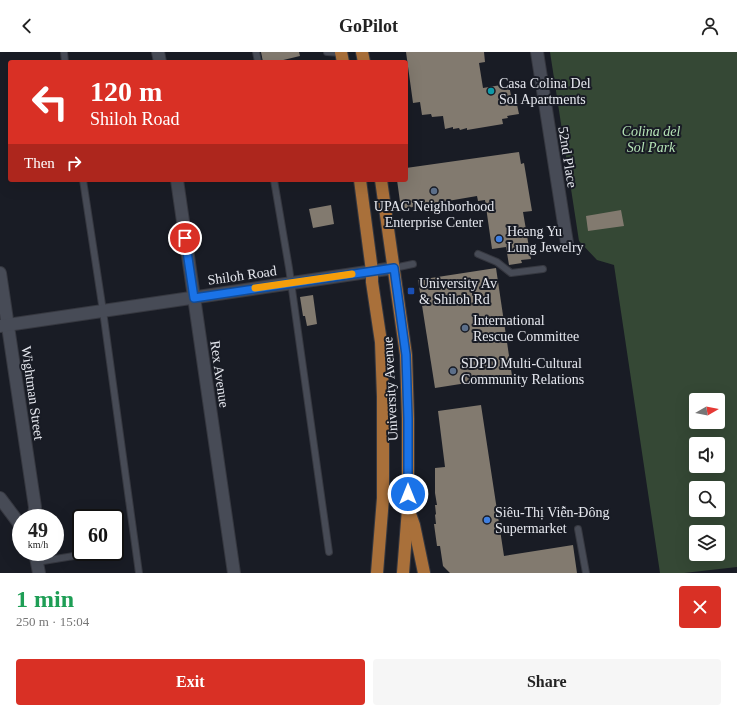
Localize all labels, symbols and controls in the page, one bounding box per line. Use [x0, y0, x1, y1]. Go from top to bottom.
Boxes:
icon: back [16, 15, 38, 37]
icon: person [699, 15, 721, 37]
text: GoPilot [339, 16, 398, 36]
icon: left [24, 76, 76, 128]
text: 120 m [90, 76, 162, 107]
place label: Casa Colina Del Sol Apartments [499, 76, 591, 107]
marker: Casa Colina Del Sol Apartments [486, 86, 496, 96]
text: Shiloh Road [90, 109, 180, 129]
park label: Colina del Sol Park [622, 124, 680, 155]
street label: 52nd Place [555, 125, 580, 189]
icon: right [63, 152, 85, 174]
text: Then [24, 155, 55, 171]
marker: UPAC Neighborhood Enterprise Center [429, 186, 439, 196]
place label: UPAC Neighborhood Enterprise Center [374, 199, 494, 230]
pin [168, 221, 202, 255]
place label: Heang Yu Lung Jewelry [507, 224, 584, 255]
icon: arrive [174, 227, 196, 249]
marker: Heang Yu Lung Jewelry [494, 234, 504, 244]
street label: Shiloh Road [207, 263, 278, 288]
place label: University Av & Shiloh Rd [419, 276, 497, 307]
marker: University Av & Shiloh Rd [406, 286, 416, 296]
place label: International Rescue Committee [473, 313, 579, 344]
marker: International Rescue Committee [460, 323, 470, 333]
street label: University Avenue [380, 336, 401, 441]
street label: Rex Avenue [207, 339, 232, 409]
street label: Wightman Street [18, 345, 47, 441]
place label: SDPD Multi-Cultural Community Relations [461, 356, 584, 387]
marker: SDPD Multi-Cultural Community Relations [448, 366, 458, 376]
north arrow [689, 393, 725, 429]
map controls [689, 393, 725, 561]
button: sound [689, 437, 725, 473]
position arrow [387, 473, 429, 515]
button: search [689, 481, 725, 517]
place label: Siêu-Thị Viễn-Đông Supermarket [495, 505, 609, 536]
speed limit sign: 60 [72, 509, 124, 561]
marker: Siêu-Thị Viễn-Đông Supermarket [482, 515, 492, 525]
text: 49 [28, 519, 48, 541]
button: layers [689, 525, 725, 561]
text: km/h [28, 539, 48, 550]
text: 1 min [16, 586, 74, 612]
button: close [679, 586, 721, 628]
text: 250 m · 15:04 [16, 614, 89, 629]
button: Exit [16, 659, 365, 705]
button: Share [373, 659, 721, 705]

